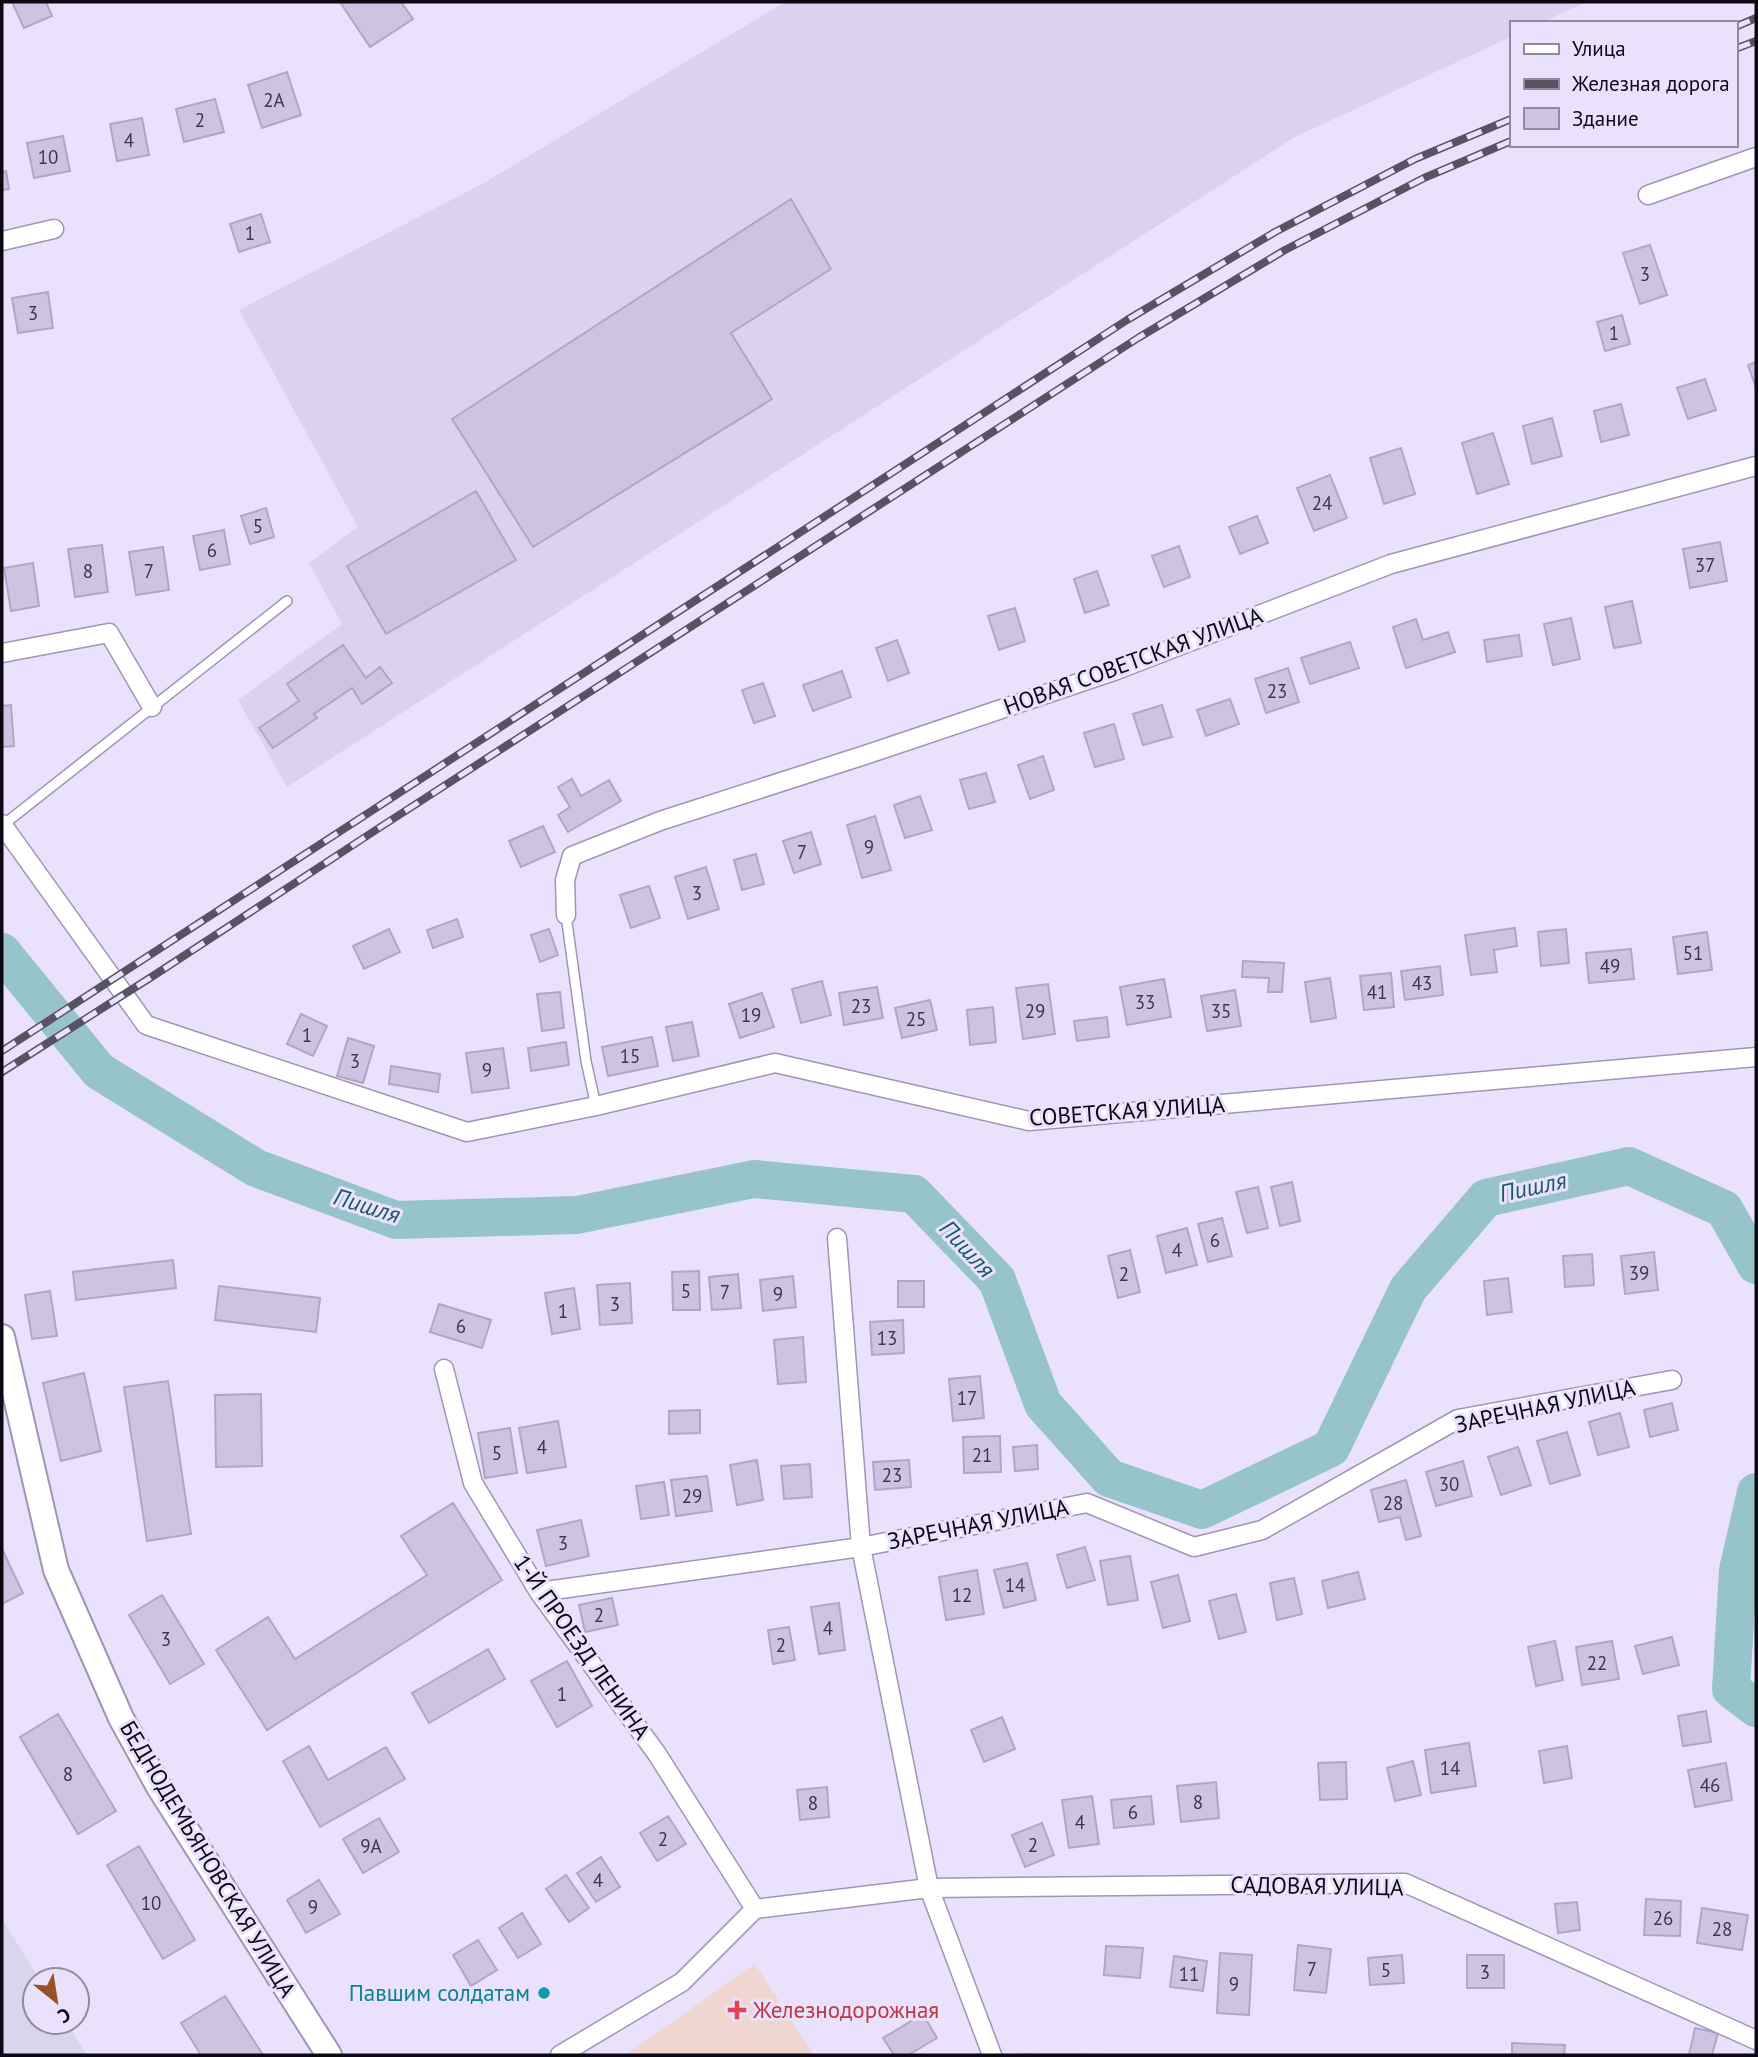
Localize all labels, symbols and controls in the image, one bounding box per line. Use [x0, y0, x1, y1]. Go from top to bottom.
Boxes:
legend [1510, 21, 1737, 147]
text: Улица [1572, 35, 1626, 62]
text: Железная дорога [1571, 70, 1730, 97]
house number: 2А [263, 88, 285, 112]
text: Здание [1572, 105, 1639, 132]
house number: 2 [195, 108, 205, 132]
house number: 4 [124, 128, 134, 152]
house number: 10 [38, 145, 58, 169]
house number: 1 [245, 221, 255, 245]
house number: 3 [1640, 262, 1650, 286]
house number: 3 [28, 301, 38, 325]
house number: 1 [1609, 321, 1619, 345]
house number: 24 [1312, 491, 1332, 515]
house number: 5 [253, 514, 263, 538]
house number: 6 [207, 538, 217, 562]
house number: 37 [1695, 553, 1715, 577]
house number: 8 [83, 559, 93, 583]
house number: 7 [144, 559, 154, 583]
street label: НОВАЯ СОВЕТСКАЯ УЛИЦА [999, 600, 1267, 721]
house number: 23 [1267, 679, 1287, 703]
house number: 9 [864, 835, 874, 859]
house number: 7 [797, 840, 807, 864]
house number: 3 [692, 881, 702, 905]
house number: 51 [1683, 941, 1703, 965]
house number: 49 [1600, 954, 1620, 978]
house number: 43 [1412, 971, 1432, 995]
house number: 41 [1367, 980, 1387, 1004]
house number: 33 [1135, 990, 1155, 1014]
house number: 23 [851, 994, 871, 1018]
house number: 29 [1025, 999, 1045, 1023]
house number: 35 [1211, 999, 1231, 1023]
house number: 19 [741, 1003, 761, 1027]
house number: 25 [906, 1007, 926, 1031]
house number: 1 [302, 1023, 312, 1047]
house number: 15 [620, 1044, 640, 1068]
house number: 3 [350, 1049, 360, 1073]
house number: 9 [482, 1058, 492, 1082]
street label: СОВЕТСКАЯ УЛИЦА [1028, 1089, 1226, 1132]
water label: Пишля [1496, 1164, 1569, 1209]
water label: Пишля [330, 1181, 404, 1230]
water label: Пишля [933, 1213, 1002, 1284]
house number: 6 [1210, 1228, 1220, 1252]
house number: 4 [1172, 1238, 1182, 1262]
house number: 39 [1629, 1261, 1649, 1285]
house number: 2 [1119, 1262, 1129, 1286]
house number: 5 [681, 1279, 691, 1303]
house number: 7 [720, 1280, 730, 1304]
house number: 9 [773, 1282, 783, 1306]
house number: 3 [610, 1292, 620, 1316]
house number: 1 [558, 1299, 568, 1323]
house number: 6 [456, 1314, 466, 1338]
house number: 13 [877, 1326, 897, 1350]
street label: ЗАРЕЧНАЯ УЛИЦА [1452, 1372, 1638, 1439]
house number: 17 [957, 1386, 977, 1410]
house number: 4 [537, 1435, 547, 1459]
house number: 5 [492, 1441, 502, 1465]
house number: 21 [972, 1443, 992, 1467]
house number: 23 [882, 1463, 902, 1487]
house number: 30 [1439, 1472, 1459, 1496]
house number: 29 [682, 1484, 702, 1508]
house number: 28 [1383, 1491, 1403, 1515]
street label: ЗАРЕЧНАЯ УЛИЦА [885, 1492, 1071, 1555]
house number: 3 [558, 1531, 568, 1555]
street label: 1-Й ПРОЕЗД ЛЕНИНА [508, 1549, 656, 1745]
house number: 14 [1005, 1573, 1025, 1597]
house number: 12 [952, 1583, 972, 1607]
house number: 2 [594, 1603, 604, 1627]
house number: 4 [823, 1616, 833, 1640]
house number: 3 [161, 1627, 171, 1651]
house number: 2 [776, 1633, 786, 1657]
house number: 22 [1587, 1651, 1607, 1675]
house number: 1 [557, 1683, 567, 1705]
street label: БЕДНОДЕМЬЯНОВСКАЯ УЛИЦА [114, 1715, 303, 2003]
house number: 14 [1440, 1756, 1460, 1780]
house number: 8 [63, 1762, 73, 1786]
house number: 46 [1700, 1773, 1720, 1797]
house number: 8 [1193, 1790, 1203, 1814]
house number: 8 [808, 1791, 818, 1815]
house number: 6 [1128, 1800, 1138, 1824]
house number: 4 [1075, 1810, 1085, 1834]
house number: 2 [658, 1827, 668, 1851]
house number: 2 [1028, 1833, 1038, 1857]
house number: 9А [360, 1834, 382, 1858]
house number: 4 [593, 1868, 603, 1892]
street label: САДОВАЯ УЛИЦА [1230, 1869, 1404, 1902]
house number: 10 [141, 1891, 161, 1915]
house number: 9 [308, 1895, 318, 1919]
house number: 26 [1653, 1906, 1673, 1930]
house number: 28 [1712, 1917, 1732, 1941]
house number: 7 [1307, 1957, 1317, 1981]
house number: 5 [1381, 1958, 1391, 1982]
house number: 3 [1480, 1960, 1490, 1984]
house number: 11 [1179, 1962, 1199, 1986]
north arrow [21, 1966, 91, 2036]
house number: 9 [1229, 1972, 1239, 1996]
place label: Павшим солдатам [349, 1978, 530, 2007]
marker: Павшим солдатам [536, 1985, 552, 2001]
place label: Железнодорожная [752, 1995, 939, 2024]
marker: Железнодорожная [727, 2000, 747, 2020]
text: С [54, 2003, 75, 2029]

